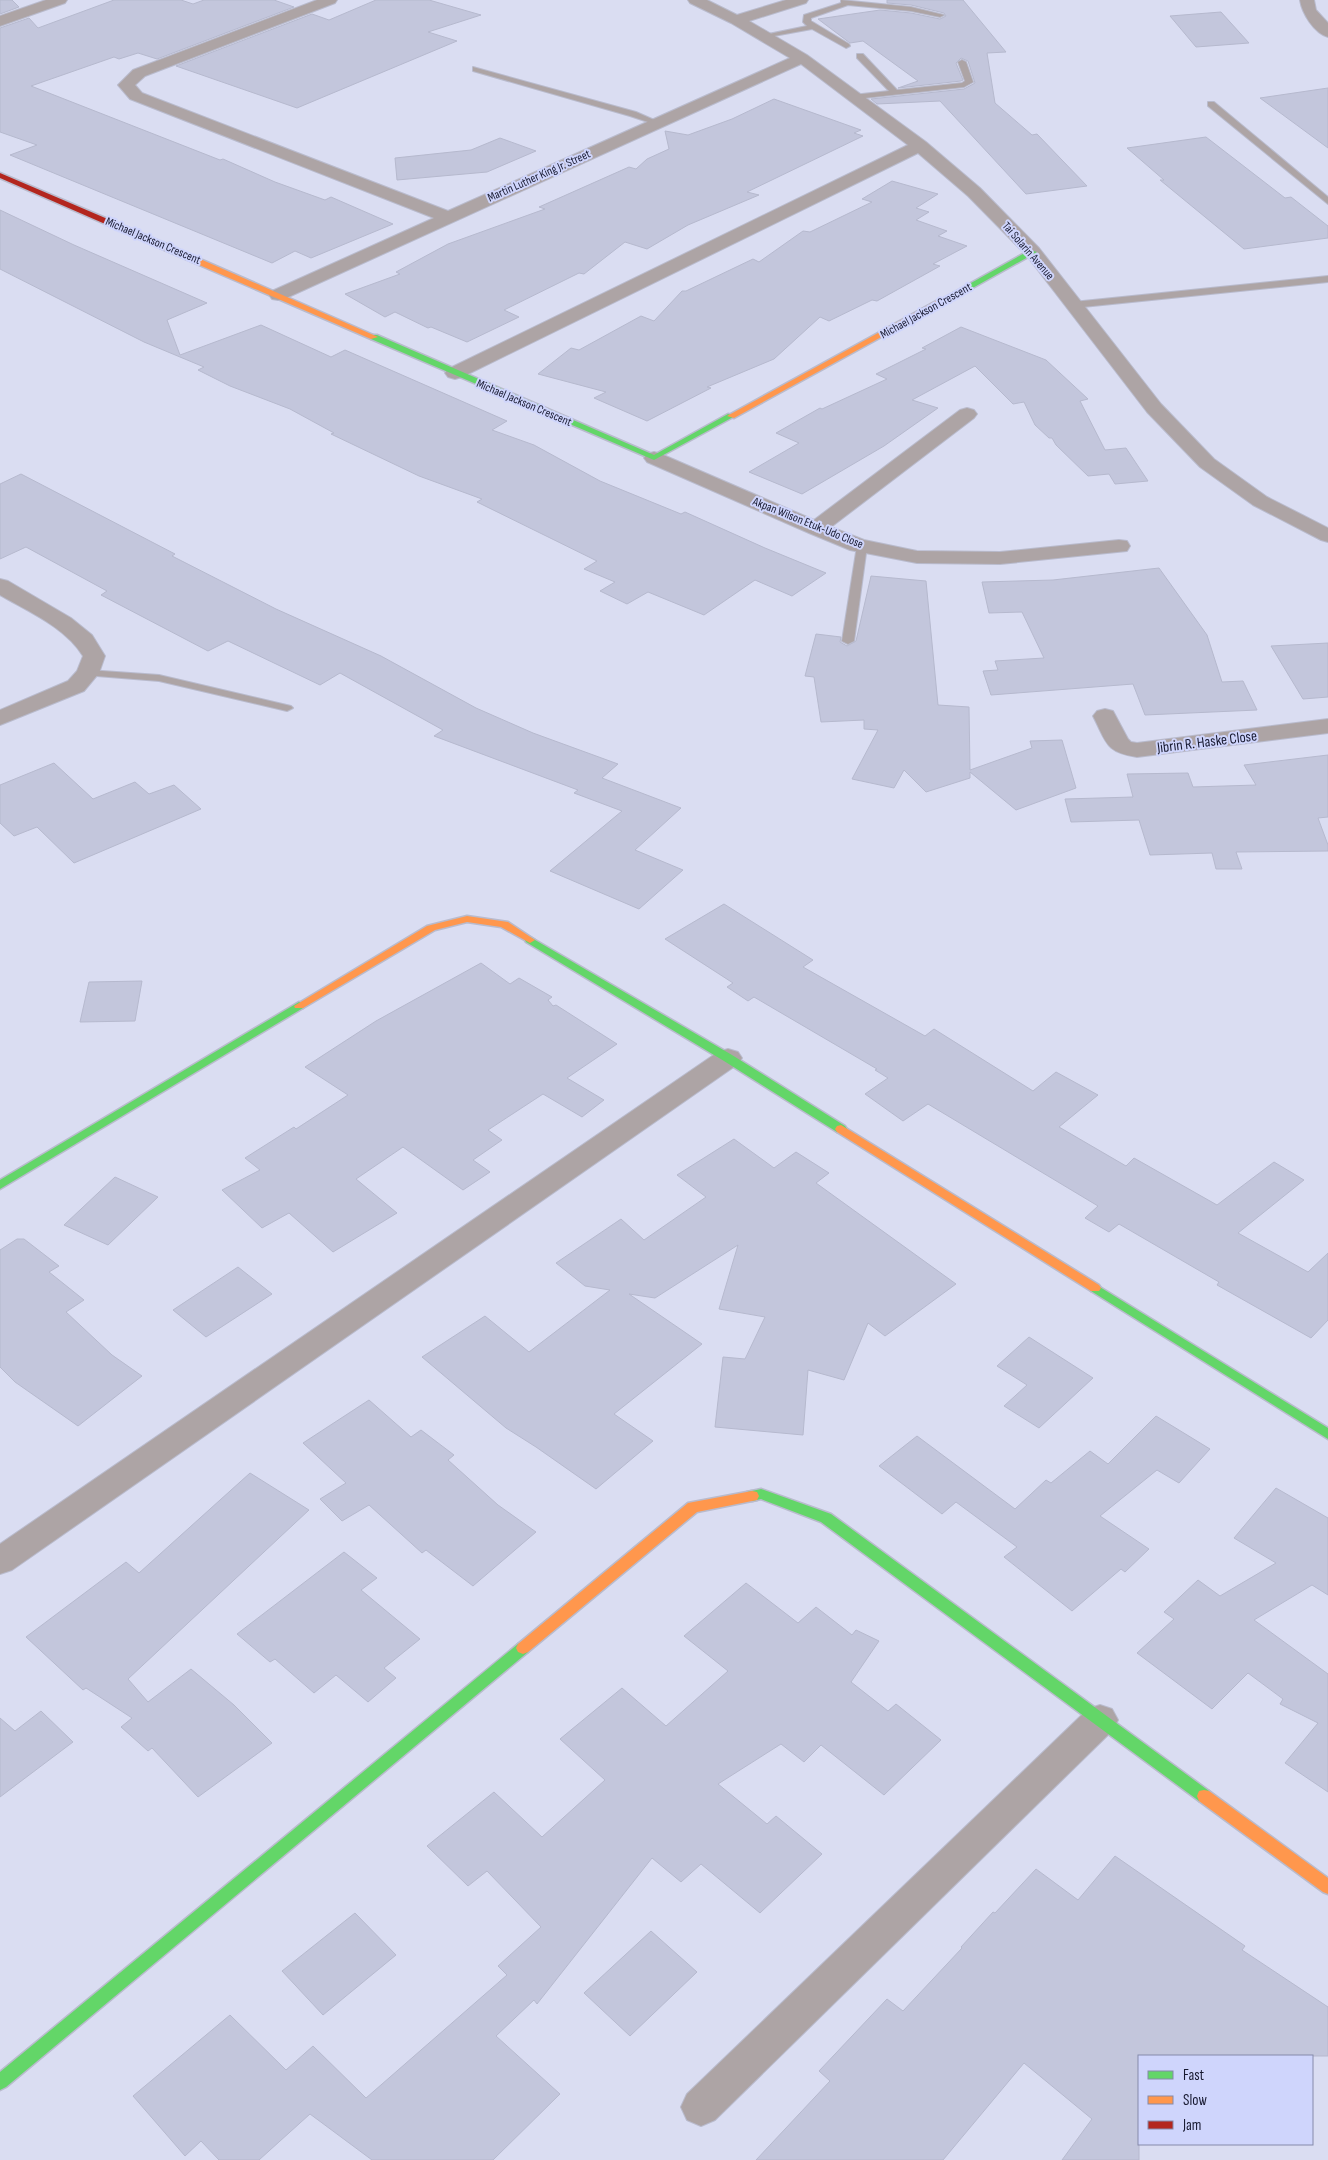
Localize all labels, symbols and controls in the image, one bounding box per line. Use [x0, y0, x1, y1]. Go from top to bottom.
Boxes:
street label: Martin Luther King Jr. Street [485, 146, 593, 205]
street label: Michael Jackson Crescent [103, 214, 203, 268]
street label: Tai Solarin Avenue [999, 219, 1057, 283]
street label: Michael Jackson Crescent [878, 280, 975, 342]
street label: Michael Jackson Crescent [474, 376, 574, 430]
street label: Akpan Wilson Etuk-Udo Close [750, 494, 866, 552]
street label: Jibrin R. Haske Close [1155, 726, 1258, 758]
legend [1138, 2055, 1313, 2145]
text: Fast [1183, 2066, 1205, 2085]
text: Slow [1183, 2091, 1207, 2110]
text: Jam [1182, 2116, 1201, 2135]

